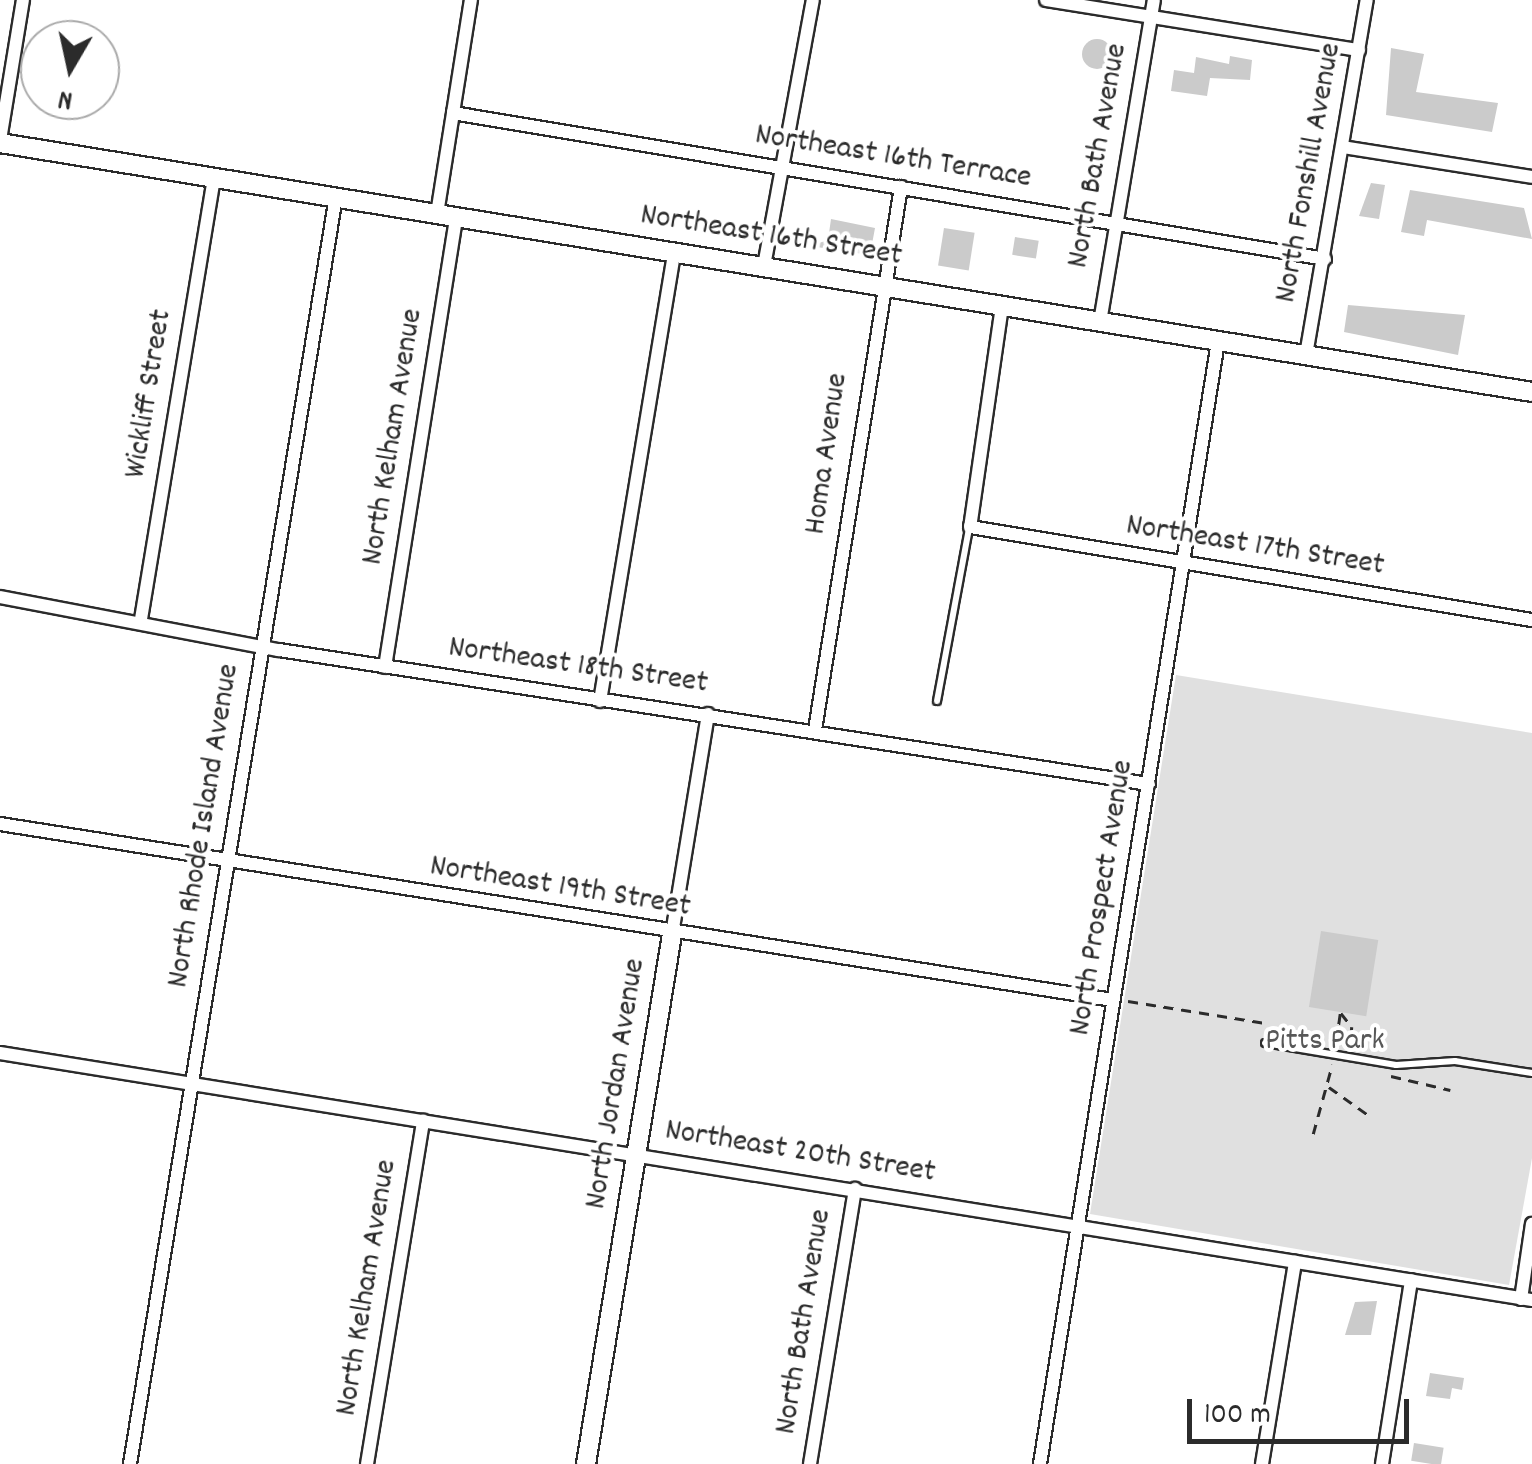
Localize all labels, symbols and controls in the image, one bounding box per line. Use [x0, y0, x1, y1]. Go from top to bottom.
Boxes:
north arrow [20, 20, 120, 120]
street label: North Fonshill Avenue [1268, 40, 1352, 306]
street label: North Bath Avenue [1060, 41, 1138, 271]
text: N [56, 77, 76, 118]
street label: Northeast 16th Terrace [752, 117, 1034, 199]
street label: Northeast 16th Street [637, 197, 905, 277]
street label: North Kelham Avenue [355, 306, 433, 568]
street label: Wickliff Street [118, 307, 182, 481]
street label: Homa Avenue [798, 371, 858, 537]
street label: Northeast 17th Street [1123, 508, 1387, 586]
street label: Northeast 18th Street [446, 630, 710, 704]
street label: North Rhode Island Avenue [160, 661, 250, 991]
street label: North Prospect Avenue [1062, 758, 1144, 1038]
street label: Northeast 19th Street [427, 848, 693, 928]
street label: North Jordan Avenue [578, 956, 656, 1212]
park label: Pitts Park [1265, 1023, 1385, 1061]
street label: Northeast 20th Street [662, 1113, 938, 1193]
street label: North Kelham Avenue [329, 1157, 407, 1419]
street label: North Bath Avenue [768, 1207, 842, 1437]
scale bar [1192, 1379, 1414, 1441]
text: 100 m [1204, 1395, 1271, 1438]

